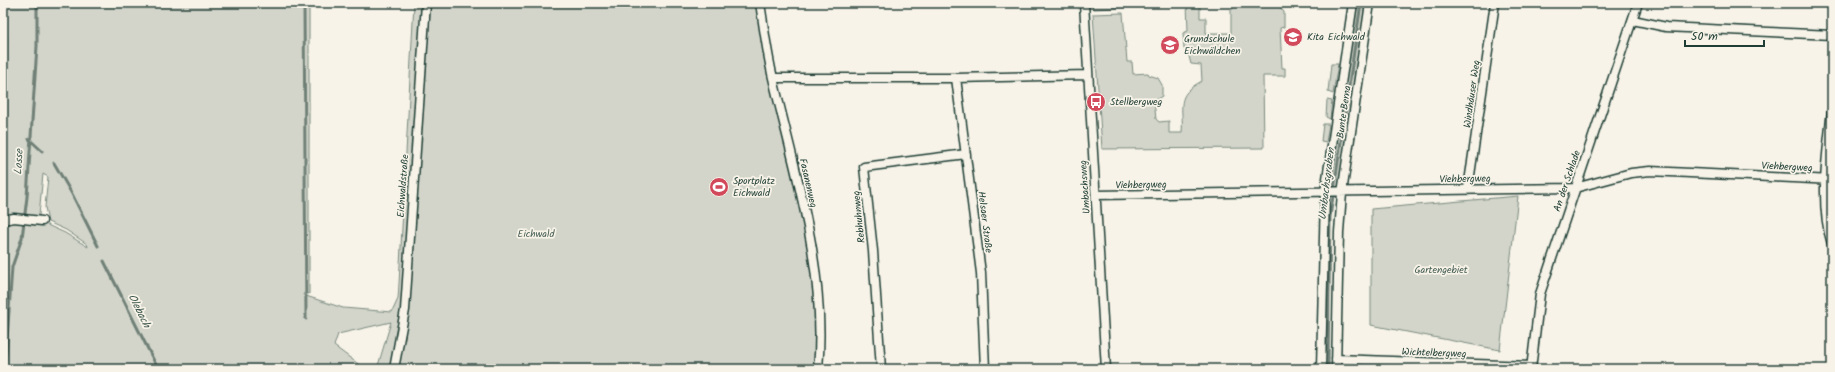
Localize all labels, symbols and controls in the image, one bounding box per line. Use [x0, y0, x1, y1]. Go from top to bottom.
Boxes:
scale bar [1685, 22, 1764, 48]
school or university icon: Kita Eichwald [1282, 26, 1304, 48]
text: 50 m [1691, 27, 1718, 46]
place label: Kita Eichwald [1307, 29, 1366, 45]
place label: Grundschule Eichwäldchen [1184, 31, 1241, 59]
school or university icon: Grundschule Eichwäldchen [1159, 34, 1181, 56]
street label: Windhäuser Weg [1459, 59, 1485, 129]
street label: Bunte Berna [1332, 84, 1356, 139]
bus stop icon: Stellbergweg [1085, 91, 1107, 113]
place label: Stellbergweg [1110, 94, 1163, 110]
water label: Umbachsgraben [1314, 146, 1340, 221]
water label: Losse [9, 148, 29, 175]
street label: An der Schlade [1549, 148, 1585, 214]
street label: Eichwaldstraße [393, 153, 413, 218]
street label: Fasanenweg [795, 157, 821, 209]
street label: Viehbergweg [1761, 158, 1813, 176]
street label: Umbachsweg [1075, 159, 1095, 214]
street label: Viehbergweg [1439, 171, 1491, 187]
place label: Sportplatz Eichwald [733, 173, 776, 201]
sports icon: Sportplatz Eichwald [708, 176, 730, 198]
street label: Viehbergweg [1115, 177, 1167, 193]
street label: Rebhuhnweg [848, 190, 870, 244]
street label: Helsaer Straße [973, 190, 997, 254]
park label: Eichwald [518, 226, 555, 242]
park label: Gartengebiet [1414, 262, 1468, 278]
water label: Olebach [123, 291, 156, 332]
street label: Wichtelbergweg [1401, 344, 1467, 362]

